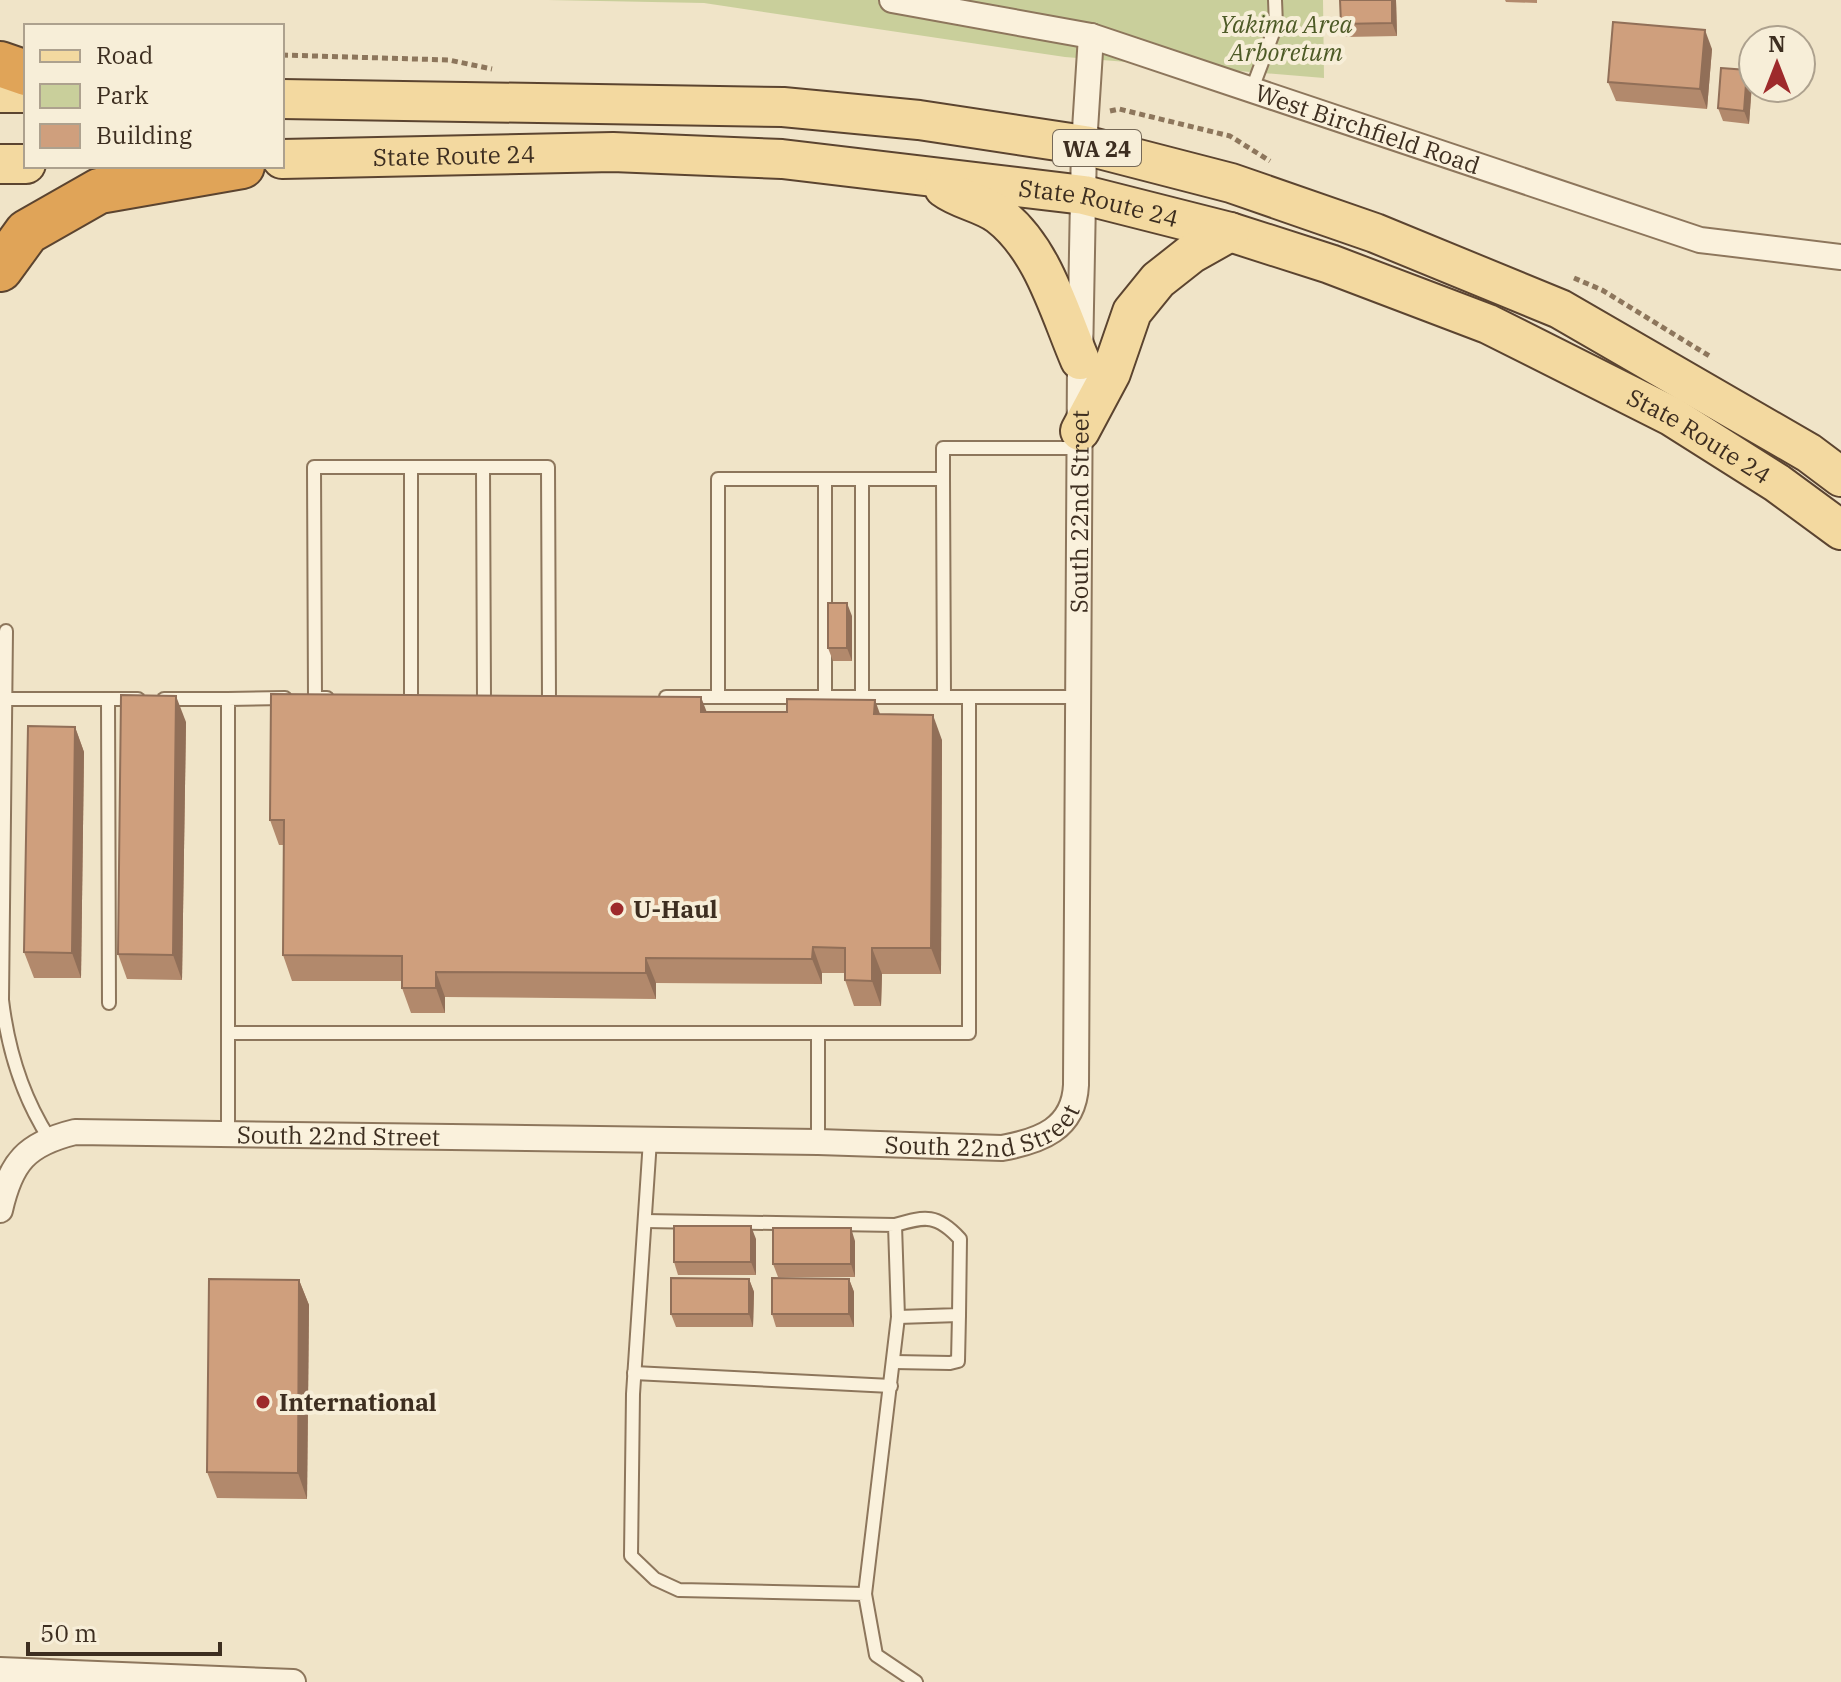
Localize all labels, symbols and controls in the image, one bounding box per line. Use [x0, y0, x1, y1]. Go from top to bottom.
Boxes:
park label: Yakima Area Arboretum [1219, 8, 1353, 68]
legend [24, 24, 284, 168]
north arrow [1737, 24, 1817, 104]
text: N [1768, 29, 1786, 58]
text: Road [96, 39, 153, 71]
street label: West Birchfield Road [1251, 76, 1484, 181]
text: Park [96, 79, 148, 111]
text: Building [96, 119, 192, 151]
road number: WA 24 [1053, 130, 1141, 166]
street label: State Route 24 [372, 138, 535, 173]
street label: State Route 24 [1017, 171, 1182, 234]
street label: State Route 24 [1622, 381, 1777, 491]
street label: South 22nd Street [1063, 410, 1096, 613]
place label: U-Haul [633, 893, 718, 925]
marker: U-Haul [608, 900, 626, 918]
street label: South 22nd Street [884, 1099, 1087, 1164]
street label: South 22nd Street [237, 1118, 440, 1153]
place label: International [279, 1386, 437, 1418]
marker: International [254, 1393, 272, 1411]
scale bar [28, 1606, 220, 1656]
text: 50 m [40, 1617, 97, 1649]

